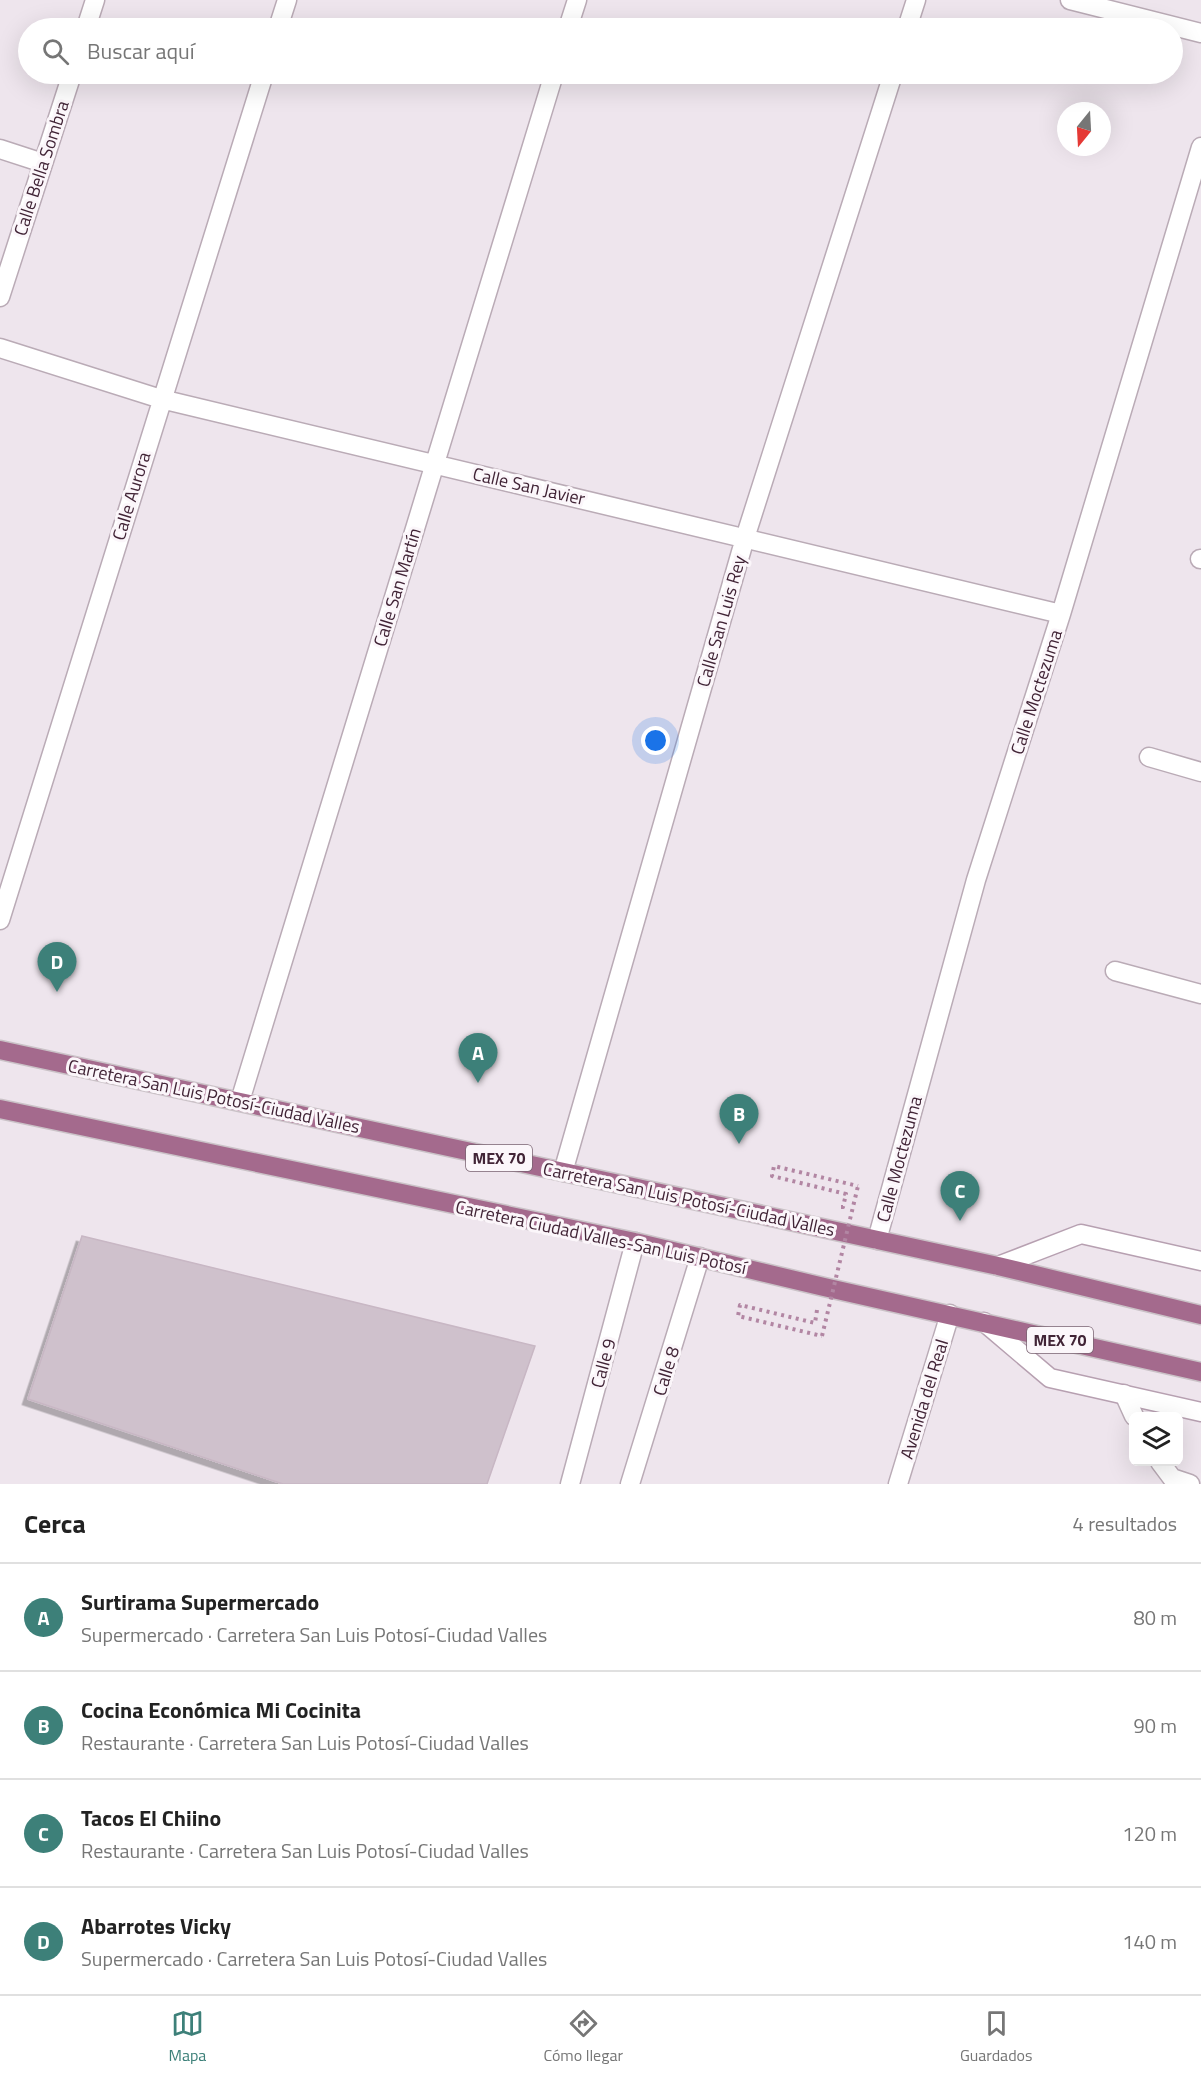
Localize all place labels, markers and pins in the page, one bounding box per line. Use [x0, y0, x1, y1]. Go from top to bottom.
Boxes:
pin: D [38, 942, 76, 992]
pin: A [458, 1034, 498, 1083]
pin: B [720, 1094, 758, 1144]
pin: C [940, 1172, 980, 1221]

